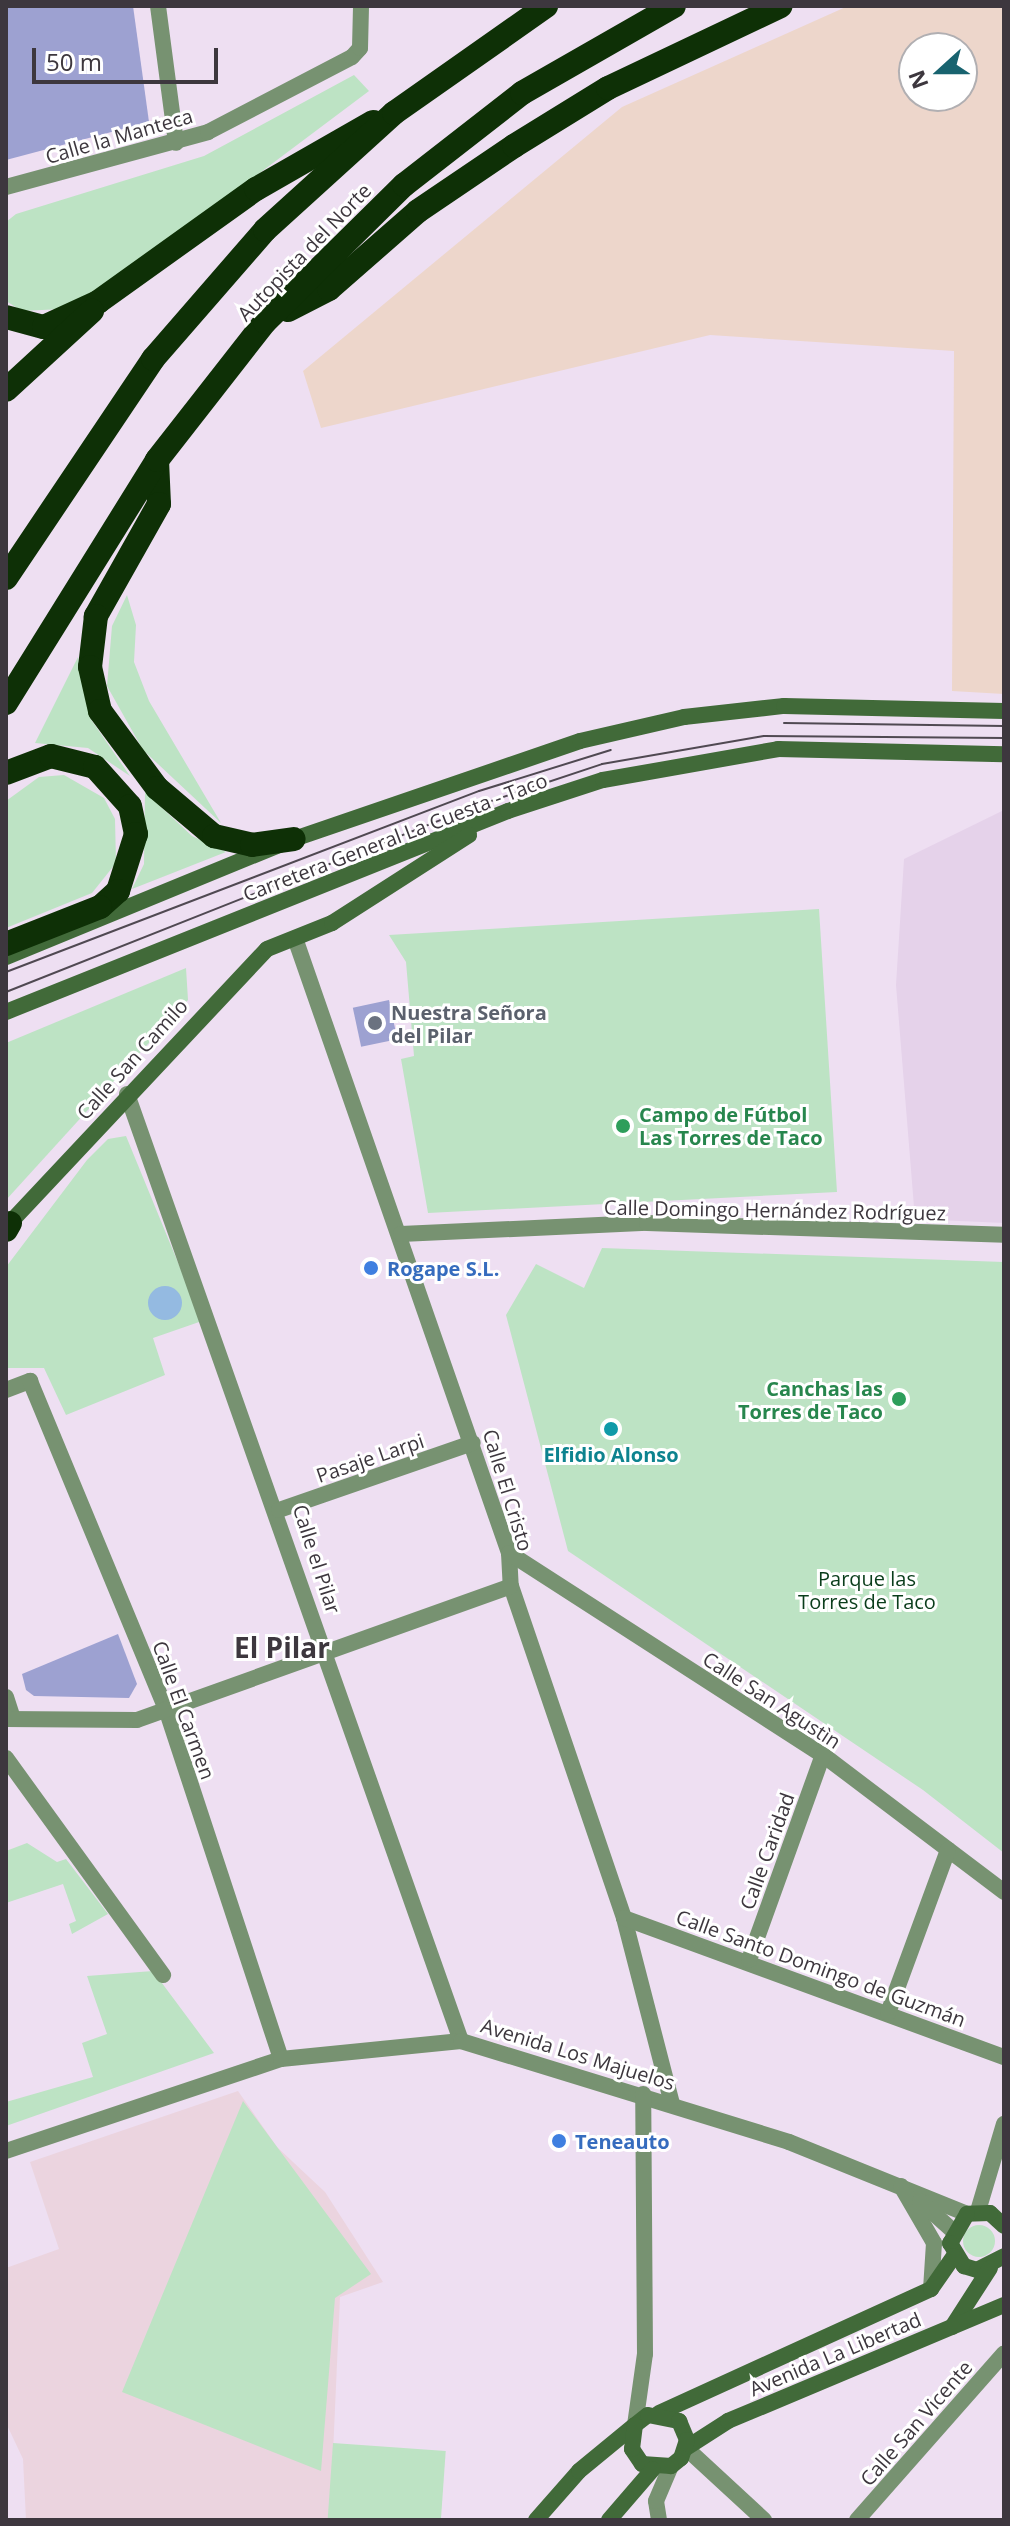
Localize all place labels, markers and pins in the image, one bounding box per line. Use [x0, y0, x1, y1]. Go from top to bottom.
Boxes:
place label: Nuestra Señora del Pilar [391, 1000, 547, 1047]
marker: Nuestra Señora del Pilar [366, 1014, 384, 1032]
place label: Campo de Fútbol Las Torres de Taco [639, 1102, 823, 1149]
marker: Campo de Fútbol Las Torres de Taco [614, 1117, 632, 1135]
place label: Rogape S.L. [387, 1256, 499, 1280]
marker: Rogape S.L. [362, 1259, 380, 1277]
place label: Canchas las Torres de Taco [738, 1376, 883, 1423]
marker: Canchas las Torres de Taco [890, 1390, 908, 1408]
marker: Elfidio Alonso [602, 1420, 620, 1438]
place label: Elfidio Alonso [543, 1442, 679, 1466]
place label: Teneauto [575, 2129, 670, 2153]
marker: Teneauto [550, 2132, 568, 2150]

